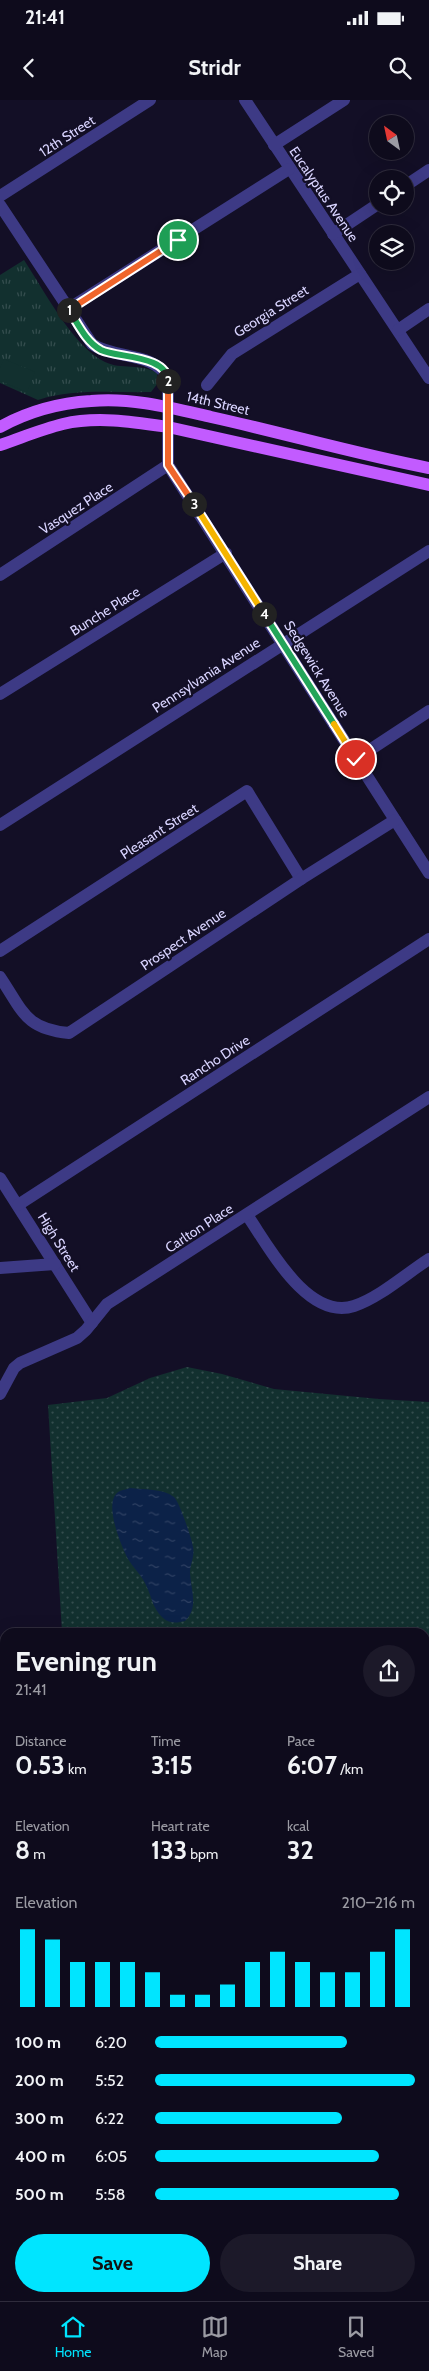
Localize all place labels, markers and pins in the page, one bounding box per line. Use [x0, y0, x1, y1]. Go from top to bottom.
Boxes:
pin [157, 219, 199, 261]
pin: 1 [56, 298, 82, 322]
pin: 2 [156, 368, 180, 394]
pin: 3 [182, 492, 206, 516]
pin: 4 [252, 602, 276, 626]
pin [335, 738, 377, 780]

